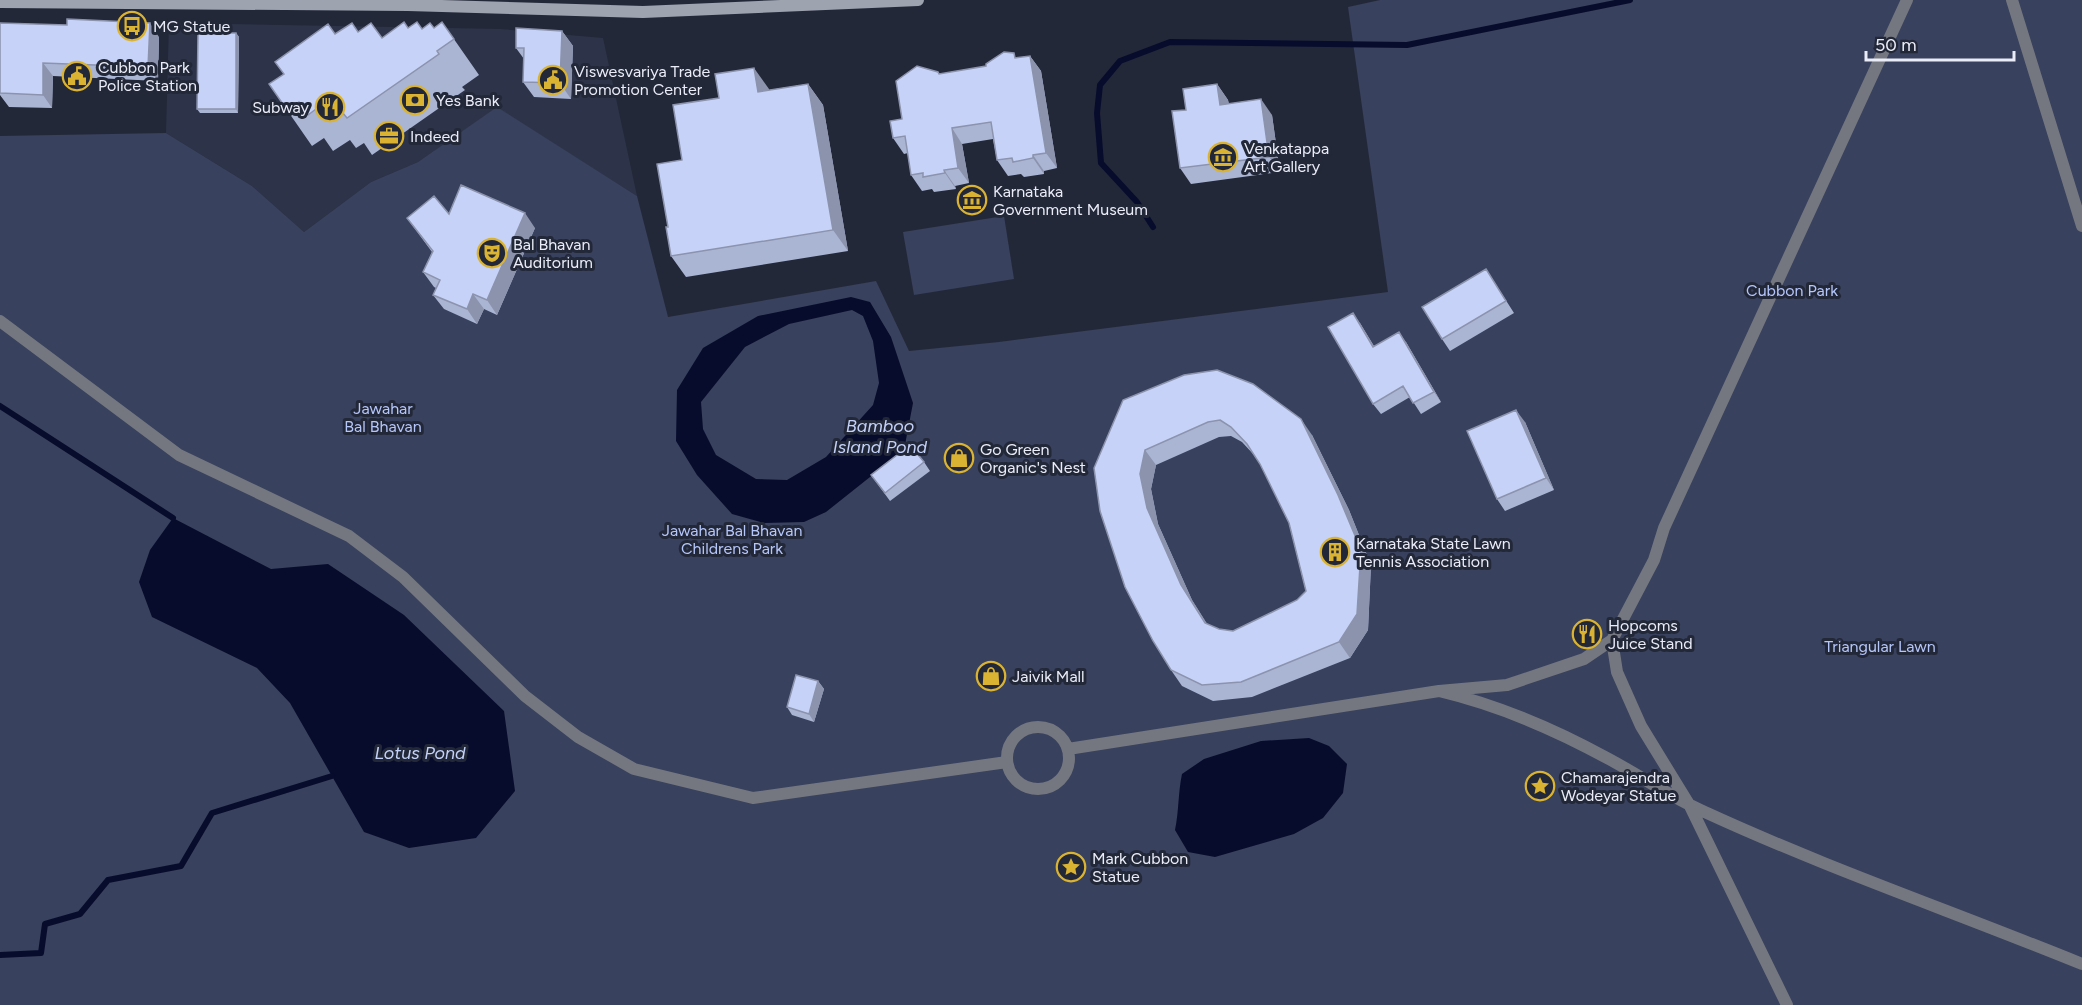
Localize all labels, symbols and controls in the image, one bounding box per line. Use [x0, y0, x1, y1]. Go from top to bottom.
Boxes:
bus stop icon: MG Statue [116, 10, 148, 42]
place label: MG Statue [153, 17, 231, 36]
scale bar [1866, 24, 2014, 62]
text: 50 m [1875, 34, 1917, 56]
place label: Cubbon Park Police Station [98, 58, 197, 95]
public building icon: Cubbon Park Police Station [61, 60, 93, 92]
place label: Viswesvariya Trade Promotion Center [574, 62, 711, 99]
public building icon: Viswesvariya Trade Promotion Center [537, 64, 569, 96]
bank icon: Yes Bank [399, 84, 431, 116]
restaurant icon: Subway [314, 91, 346, 123]
place label: Yes Bank [436, 91, 500, 110]
place label: Subway [252, 98, 310, 117]
office icon: Indeed [373, 120, 405, 152]
place label: Indeed [410, 127, 460, 146]
place label: Venkatappa Art Gallery [1244, 139, 1329, 176]
museum icon: Venkatappa Art Gallery [1207, 141, 1239, 173]
place label: Karnataka Government Museum [993, 182, 1148, 219]
museum icon: Karnataka Government Museum [956, 184, 988, 216]
place label: Bal Bhavan Auditorium [513, 235, 593, 272]
theatre icon: Bal Bhavan Auditorium [476, 237, 508, 269]
park label: Cubbon Park [1746, 281, 1838, 300]
park label: Jawahar Bal Bhavan [344, 399, 422, 436]
water label: Bamboo Island Pond [833, 415, 928, 458]
place label: Go Green Organic's Nest [980, 440, 1086, 477]
shop icon: Go Green Organic's Nest [943, 442, 975, 474]
park label: Jawahar Bal Bhavan Childrens Park [662, 521, 802, 558]
place label: Karnataka State Lawn Tennis Association [1356, 534, 1511, 571]
building icon: Karnataka State Lawn Tennis Association [1319, 536, 1351, 568]
place label: Hopcoms Juice Stand [1608, 616, 1693, 653]
restaurant icon: Hopcoms Juice Stand [1571, 618, 1603, 650]
park label: Triangular Lawn [1824, 637, 1936, 656]
shop icon: Jaivik Mall [975, 660, 1007, 692]
place label: Jaivik Mall [1012, 667, 1085, 686]
water label: Lotus Pond [374, 742, 466, 764]
place label: Chamarajendra Wodeyar Statue [1561, 768, 1677, 805]
place icon: Chamarajendra Wodeyar Statue [1524, 770, 1556, 802]
place label: Mark Cubbon Statue [1092, 849, 1188, 886]
place icon: Mark Cubbon Statue [1055, 851, 1087, 883]

